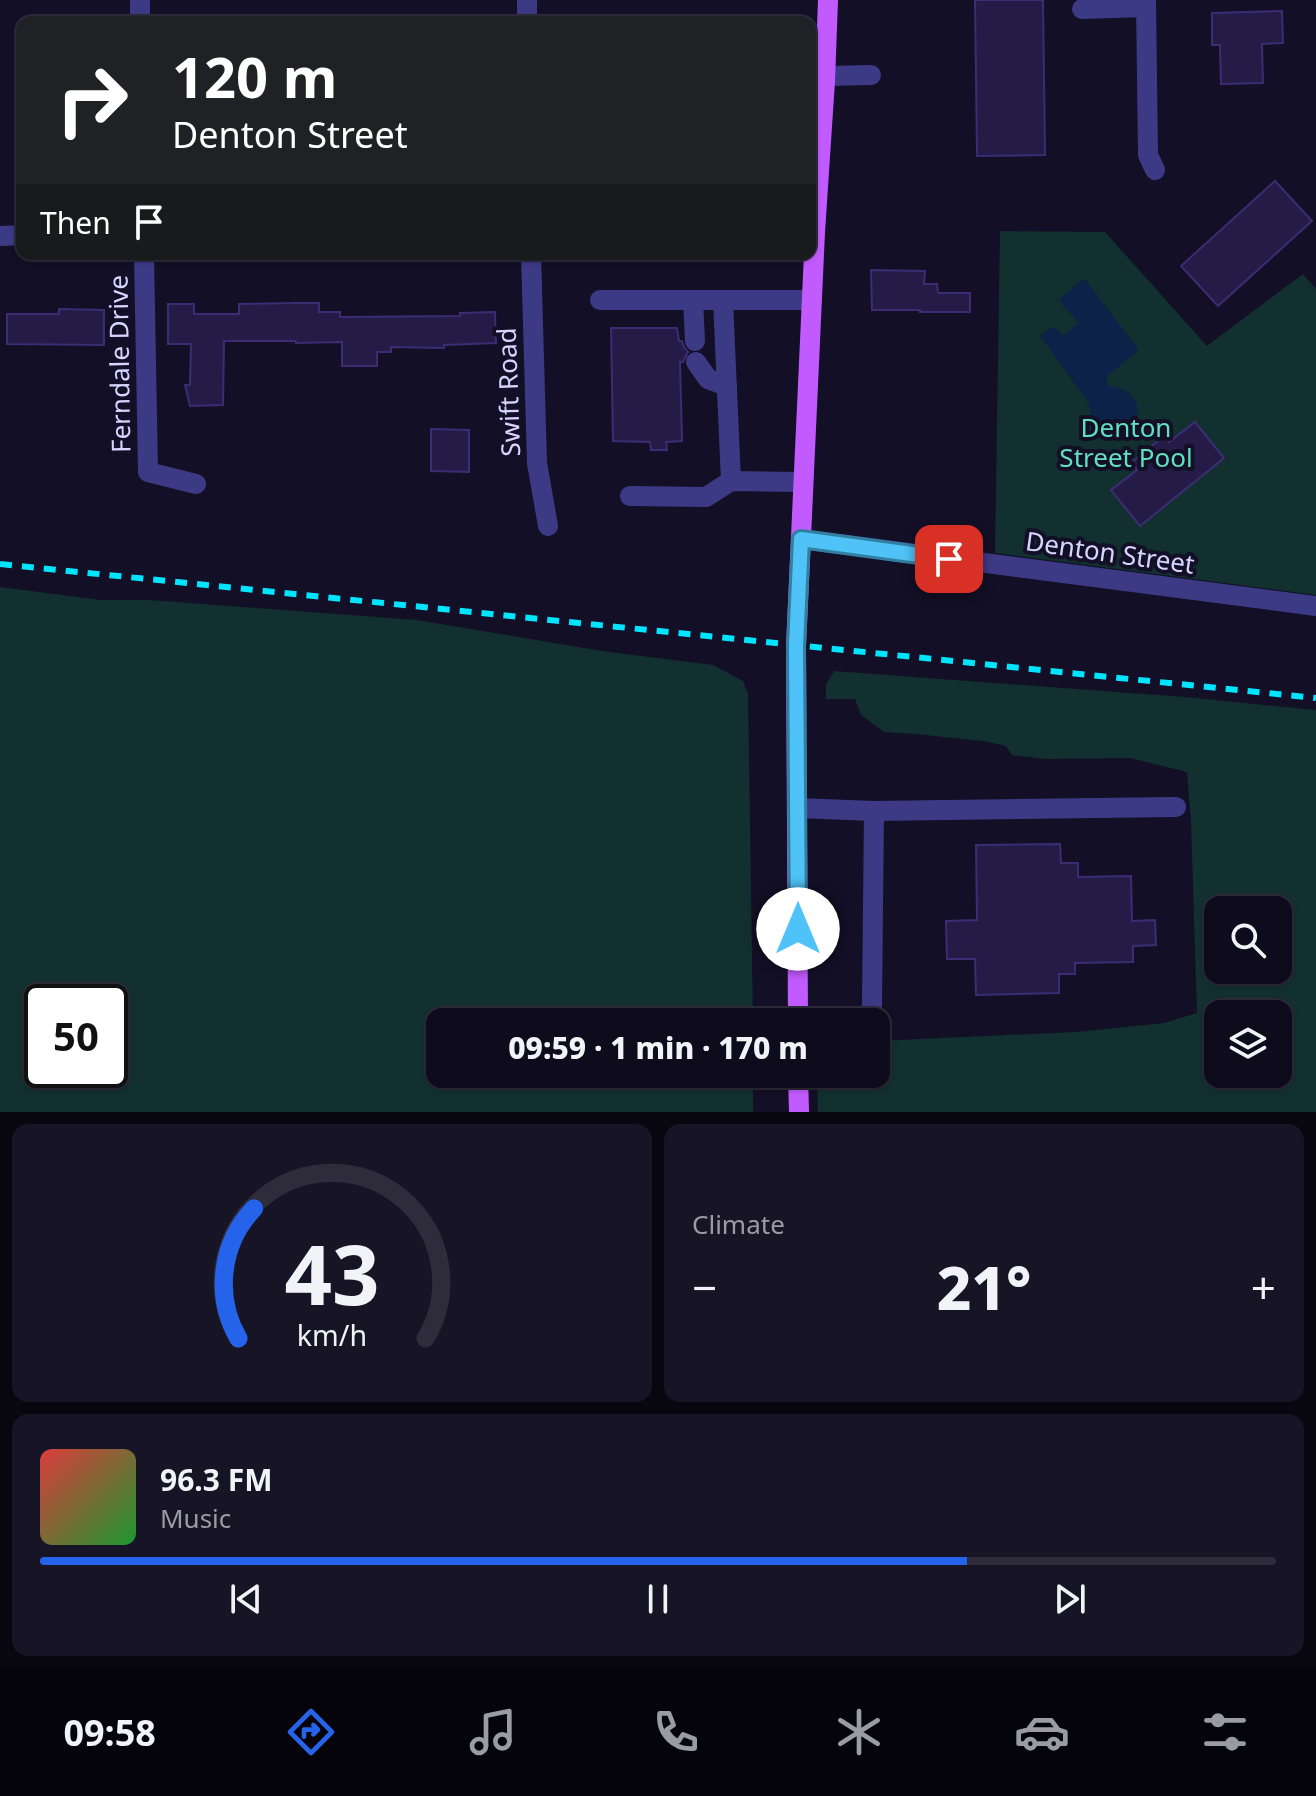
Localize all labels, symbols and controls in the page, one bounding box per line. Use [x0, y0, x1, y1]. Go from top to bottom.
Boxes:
text: 120 m [172, 38, 337, 114]
icon: right [40, 48, 144, 152]
text: Denton Street [172, 110, 408, 159]
icon: arrive [127, 200, 171, 244]
text: Then [40, 202, 111, 243]
street label: Ferndale Drive [99, 275, 139, 453]
street label: Swift Road [488, 327, 528, 457]
park label: Denton Street Pool [1059, 409, 1193, 475]
street label: Denton Street [1023, 522, 1197, 582]
pin [915, 525, 983, 593]
icon: arrive [927, 537, 971, 581]
position arrow [756, 887, 840, 971]
map controls [1204, 896, 1292, 1088]
button: search [1204, 896, 1292, 984]
speed limit sign: 50 [24, 984, 128, 1088]
button: layers [1204, 1000, 1292, 1088]
text: 09:59 · 1 min · 170 m [508, 1027, 808, 1068]
text: Climate [692, 1206, 785, 1242]
text: 43 [284, 1216, 380, 1329]
text: 21° [937, 1246, 1031, 1328]
text: − [692, 1257, 717, 1317]
text: + [1251, 1257, 1276, 1317]
text: km/h [297, 1315, 367, 1354]
text: 96.3 FM [160, 1459, 272, 1500]
text: Music [160, 1500, 231, 1536]
icon: previous [224, 1577, 268, 1621]
icon: pause [636, 1577, 680, 1621]
icon: next [1048, 1577, 1092, 1621]
icon: directions [283, 1704, 339, 1760]
icon: music [465, 1704, 521, 1760]
icon: phone [648, 1704, 704, 1760]
icon: climate [831, 1704, 887, 1760]
icon: car [1014, 1704, 1070, 1760]
icon: filters [1197, 1704, 1253, 1760]
text: 09:58 [63, 1708, 156, 1757]

